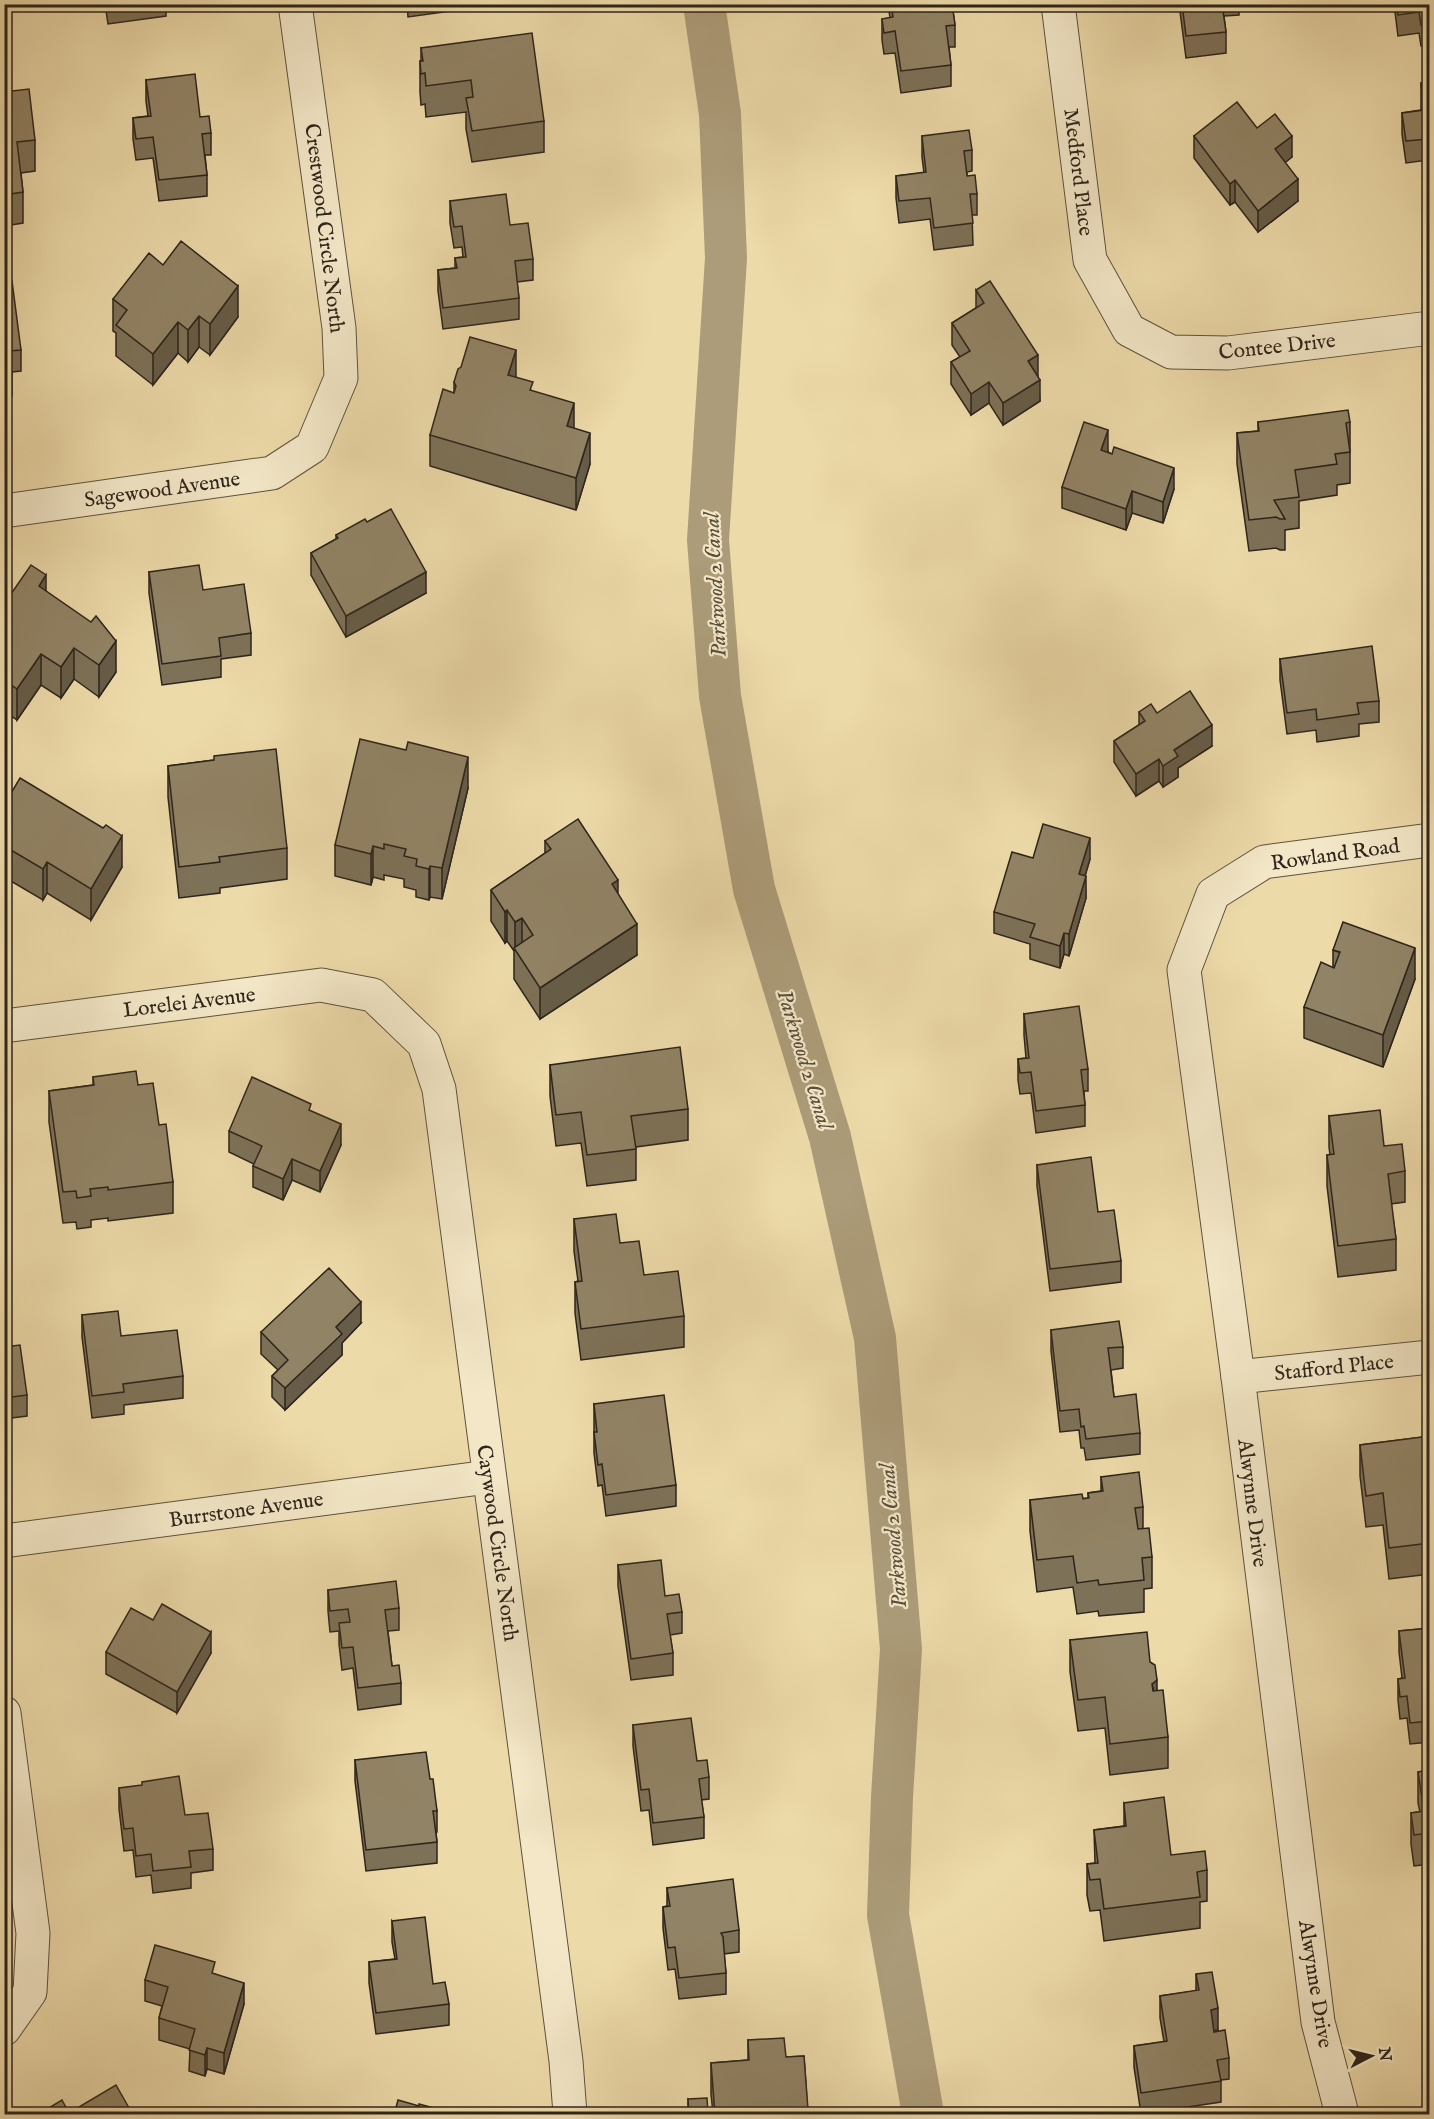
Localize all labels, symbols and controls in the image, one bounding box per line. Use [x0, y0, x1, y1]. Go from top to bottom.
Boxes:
street label: Medford Place [1056, 107, 1099, 238]
street label: Crestwood Circle North [297, 122, 350, 335]
street label: Contee Drive [1217, 328, 1337, 367]
street label: Sagewood Avenue [83, 466, 242, 515]
water label: Parkwood 2 Canal [698, 510, 734, 658]
street label: Rowland Road [1269, 833, 1402, 878]
street label: Lorelei Avenue [121, 982, 257, 1025]
water label: Parkwood 2 Canal [770, 986, 839, 1135]
street label: Stafford Place [1273, 1349, 1396, 1388]
street label: Alwynne Drive [1230, 1436, 1273, 1569]
street label: Caywood Circle North [469, 1443, 524, 1643]
water label: Parkwood 2 Canal [874, 1461, 914, 1609]
street label: Burrstone Avenue [167, 1486, 325, 1535]
street label: Alwynne Drive [1291, 1917, 1338, 2050]
north arrow [1341, 2026, 1401, 2086]
text: N [1373, 2045, 1395, 2063]

